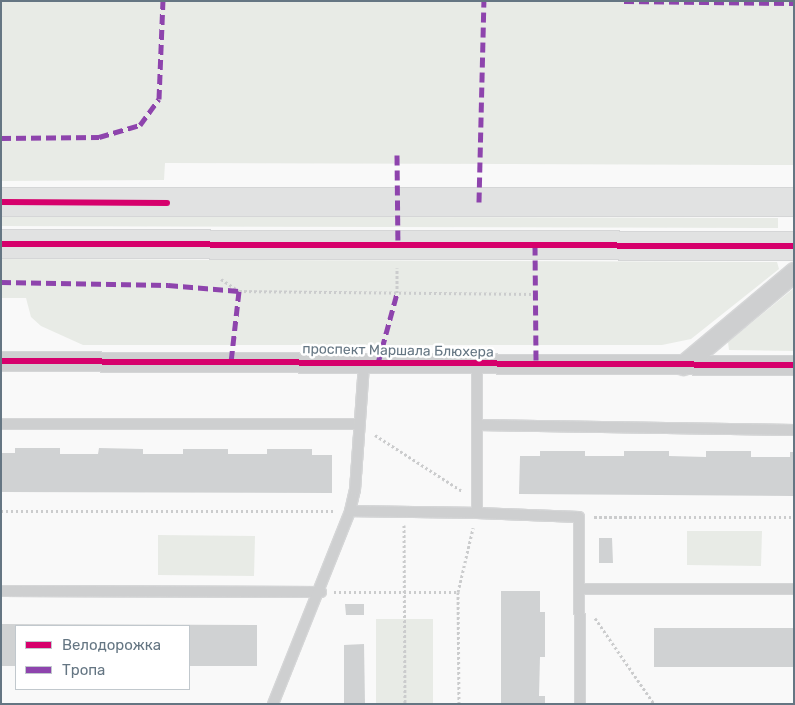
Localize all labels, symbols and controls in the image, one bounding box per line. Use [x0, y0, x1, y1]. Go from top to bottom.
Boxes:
street label: проспект Маршала Блюхера [302, 341, 494, 361]
legend [15, 625, 190, 690]
text: Велодорожка [62, 636, 161, 654]
text: Тропа [62, 661, 105, 679]

